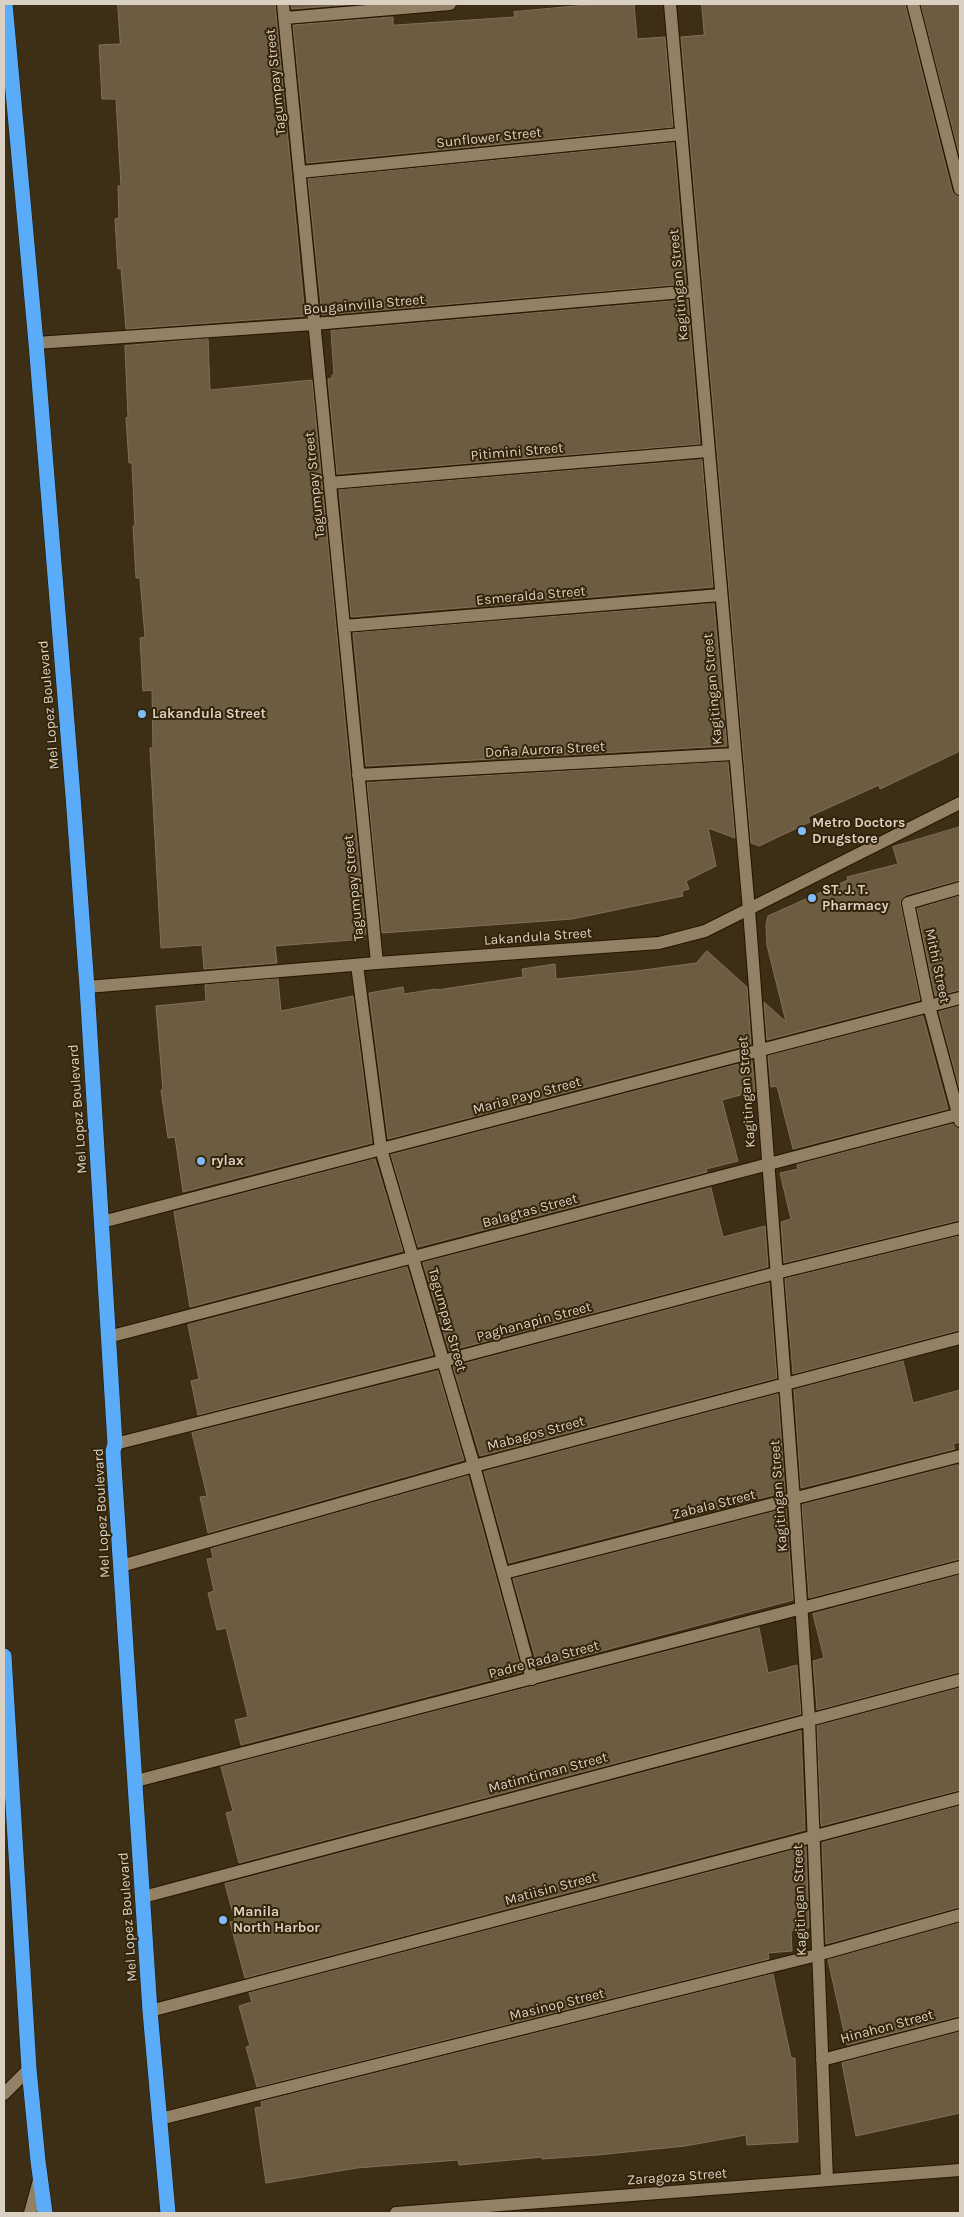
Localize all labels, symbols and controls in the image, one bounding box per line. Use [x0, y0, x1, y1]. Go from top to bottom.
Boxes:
street label: Tagumpay Street [262, 28, 290, 136]
street label: Sunflower Street [435, 124, 543, 152]
street label: Kagitingan Street [666, 228, 692, 342]
street label: Bougainvilla Street [303, 291, 425, 319]
street label: Tagumpay Street [301, 431, 329, 539]
street label: Pitimini Street [470, 440, 564, 464]
street label: Esmeralda Street [475, 583, 587, 609]
street label: Kagitingan Street [700, 632, 726, 746]
street label: Mel Lopez Boulevard [35, 640, 63, 770]
place label: Lakandula Street [152, 706, 266, 722]
marker: Lakandula Street [136, 708, 148, 720]
street label: Doña Aurora Street [485, 738, 605, 762]
place label: Metro Doctors Drugstore [812, 815, 905, 848]
marker: Metro Doctors Drugstore [796, 825, 808, 837]
street label: Tagumpay Street [340, 834, 368, 942]
place label: ST. J. T. Pharmacy [822, 882, 888, 914]
marker: ST. J. T. Pharmacy [806, 892, 818, 904]
street label: Lakandula Street [483, 925, 593, 949]
street label: Mithi Street [921, 927, 953, 1005]
street label: Kagitingan Street [735, 1036, 759, 1148]
street label: Mel Lopez Boulevard [65, 1044, 91, 1174]
street label: Maria Payo Street [471, 1073, 583, 1119]
place label: rylax [211, 1153, 244, 1169]
marker: rylax [195, 1155, 207, 1167]
street label: Balagtas Street [480, 1190, 580, 1232]
street label: Tagumpay Street [424, 1266, 470, 1374]
street label: Paghanapin Street [475, 1299, 593, 1345]
street label: Mabagos Street [485, 1413, 587, 1455]
street label: Kagitingan Street [767, 1440, 791, 1552]
street label: Mel Lopez Boulevard [90, 1448, 114, 1578]
street label: Zabala Street [671, 1487, 757, 1523]
street label: Padre Rada Street [487, 1637, 601, 1683]
street label: Matimtiman Street [487, 1749, 609, 1797]
street label: Kagitingan Street [790, 1844, 810, 1956]
street label: Mel Lopez Boulevard [115, 1852, 141, 1982]
street label: Matiisin Street [503, 1869, 599, 1909]
place label: Manila North Harbor [233, 1904, 320, 1936]
marker: Manila North Harbor [217, 1914, 229, 1926]
street label: Masinop Street [508, 1985, 606, 2025]
street label: Hinahon Street [838, 2006, 936, 2048]
street label: Zaragoza Street [626, 2165, 728, 2189]

